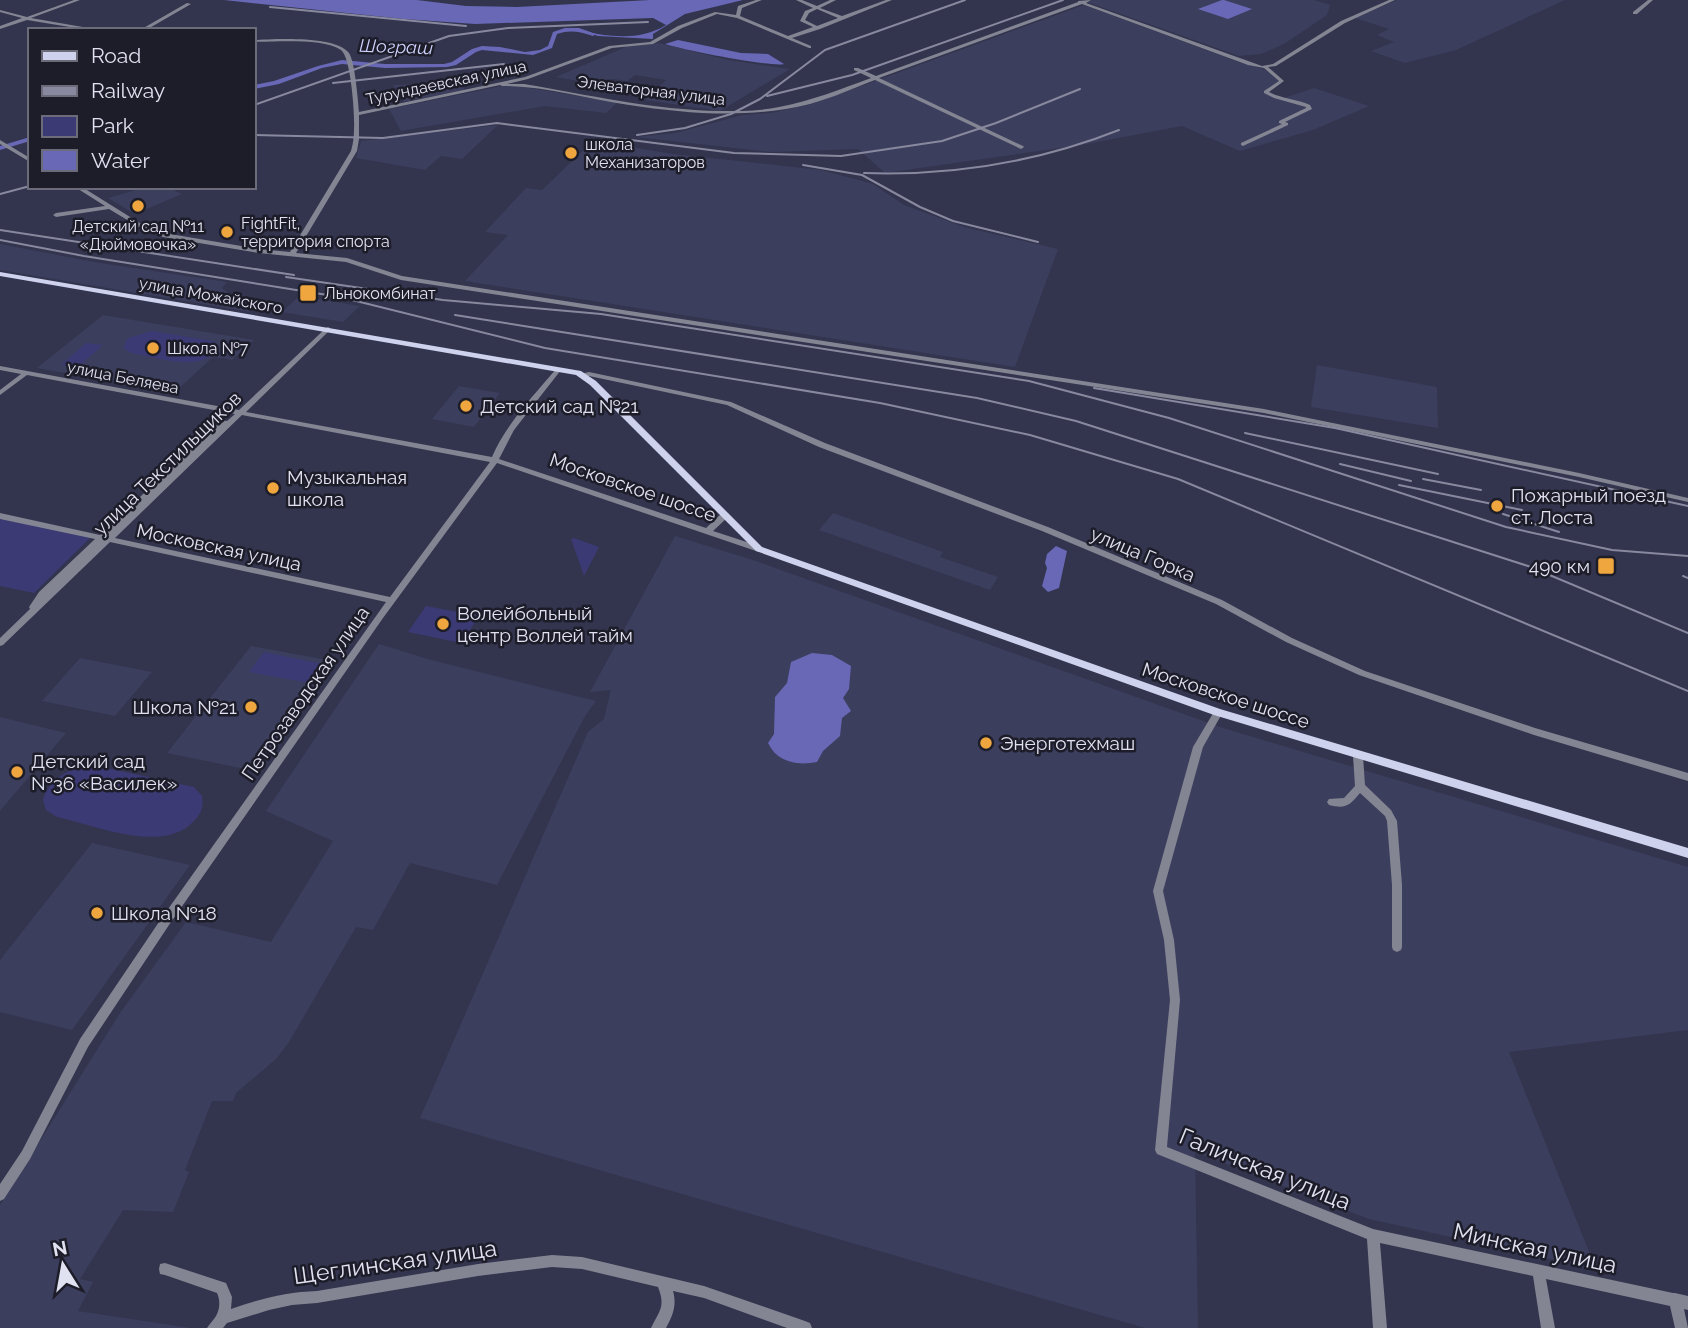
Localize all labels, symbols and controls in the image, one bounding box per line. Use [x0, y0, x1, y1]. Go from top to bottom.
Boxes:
legend [28, 28, 256, 189]
water label: Шограш [359, 35, 433, 58]
text: Road [91, 43, 141, 68]
street label: Турундаевская улица [364, 56, 528, 109]
street label: Элеваторная улица [576, 72, 726, 109]
text: Railway [91, 78, 165, 103]
text: Park [91, 113, 134, 138]
place label: школа Механизаторов [585, 135, 705, 172]
marker: школа Механизаторов [563, 145, 579, 161]
text: Water [91, 148, 150, 173]
marker: Детский сад №11 «Дюймовочка» [130, 198, 146, 214]
place label: FightFit, территория спорта [241, 214, 390, 251]
place label: Детский сад №11 «Дюймовочка» [72, 217, 204, 254]
marker: FightFit, территория спорта [219, 224, 235, 240]
street label: улица Можайского [137, 273, 284, 318]
marker: Льнокомбинат [298, 283, 318, 303]
place label: Льнокомбинат [324, 284, 436, 303]
place label: Школа №7 [167, 339, 249, 358]
marker: Школа №7 [145, 340, 161, 356]
street label: улица Беляева [66, 357, 180, 398]
street label: улица Текстильщиков [89, 387, 245, 539]
place label: Детский сад №21 [480, 395, 639, 417]
marker: Детский сад №21 [458, 398, 474, 414]
street label: Московское шоссе [547, 448, 719, 526]
place label: Музыкальная школа [287, 466, 407, 510]
marker: Музыкальная школа [265, 480, 281, 496]
place label: Пожарный поезд ст. Лоста [1511, 484, 1666, 528]
marker: Пожарный поезд ст. Лоста [1489, 498, 1505, 514]
street label: Московская улица [135, 519, 303, 575]
street label: улица Горка [1087, 522, 1199, 586]
place label: 490 км [1529, 555, 1590, 577]
marker: 490 км [1596, 556, 1616, 576]
street label: Петрозаводская улица [237, 602, 373, 784]
place label: Волейбольный центр Воллей тайм [457, 602, 633, 646]
marker: Волейбольный центр Воллей тайм [435, 616, 451, 632]
street label: Московское шоссе [1140, 658, 1312, 732]
place label: Школа №21 [133, 696, 237, 718]
marker: Школа №21 [243, 699, 259, 715]
place label: Энерготехмаш [1000, 732, 1135, 754]
marker: Энерготехмаш [978, 735, 994, 751]
place label: Детский сад №36 «Василек» [31, 750, 178, 794]
marker: Детский сад №36 «Василек» [9, 764, 25, 780]
place label: Школа №18 [111, 902, 217, 924]
marker: Школа №18 [89, 905, 105, 921]
street label: Галичская улица [1176, 1122, 1355, 1215]
street label: Минская улица [1451, 1217, 1619, 1278]
north arrow [28, 1230, 98, 1300]
street label: Щеглинская улица [292, 1234, 498, 1289]
text: N [51, 1236, 69, 1260]

